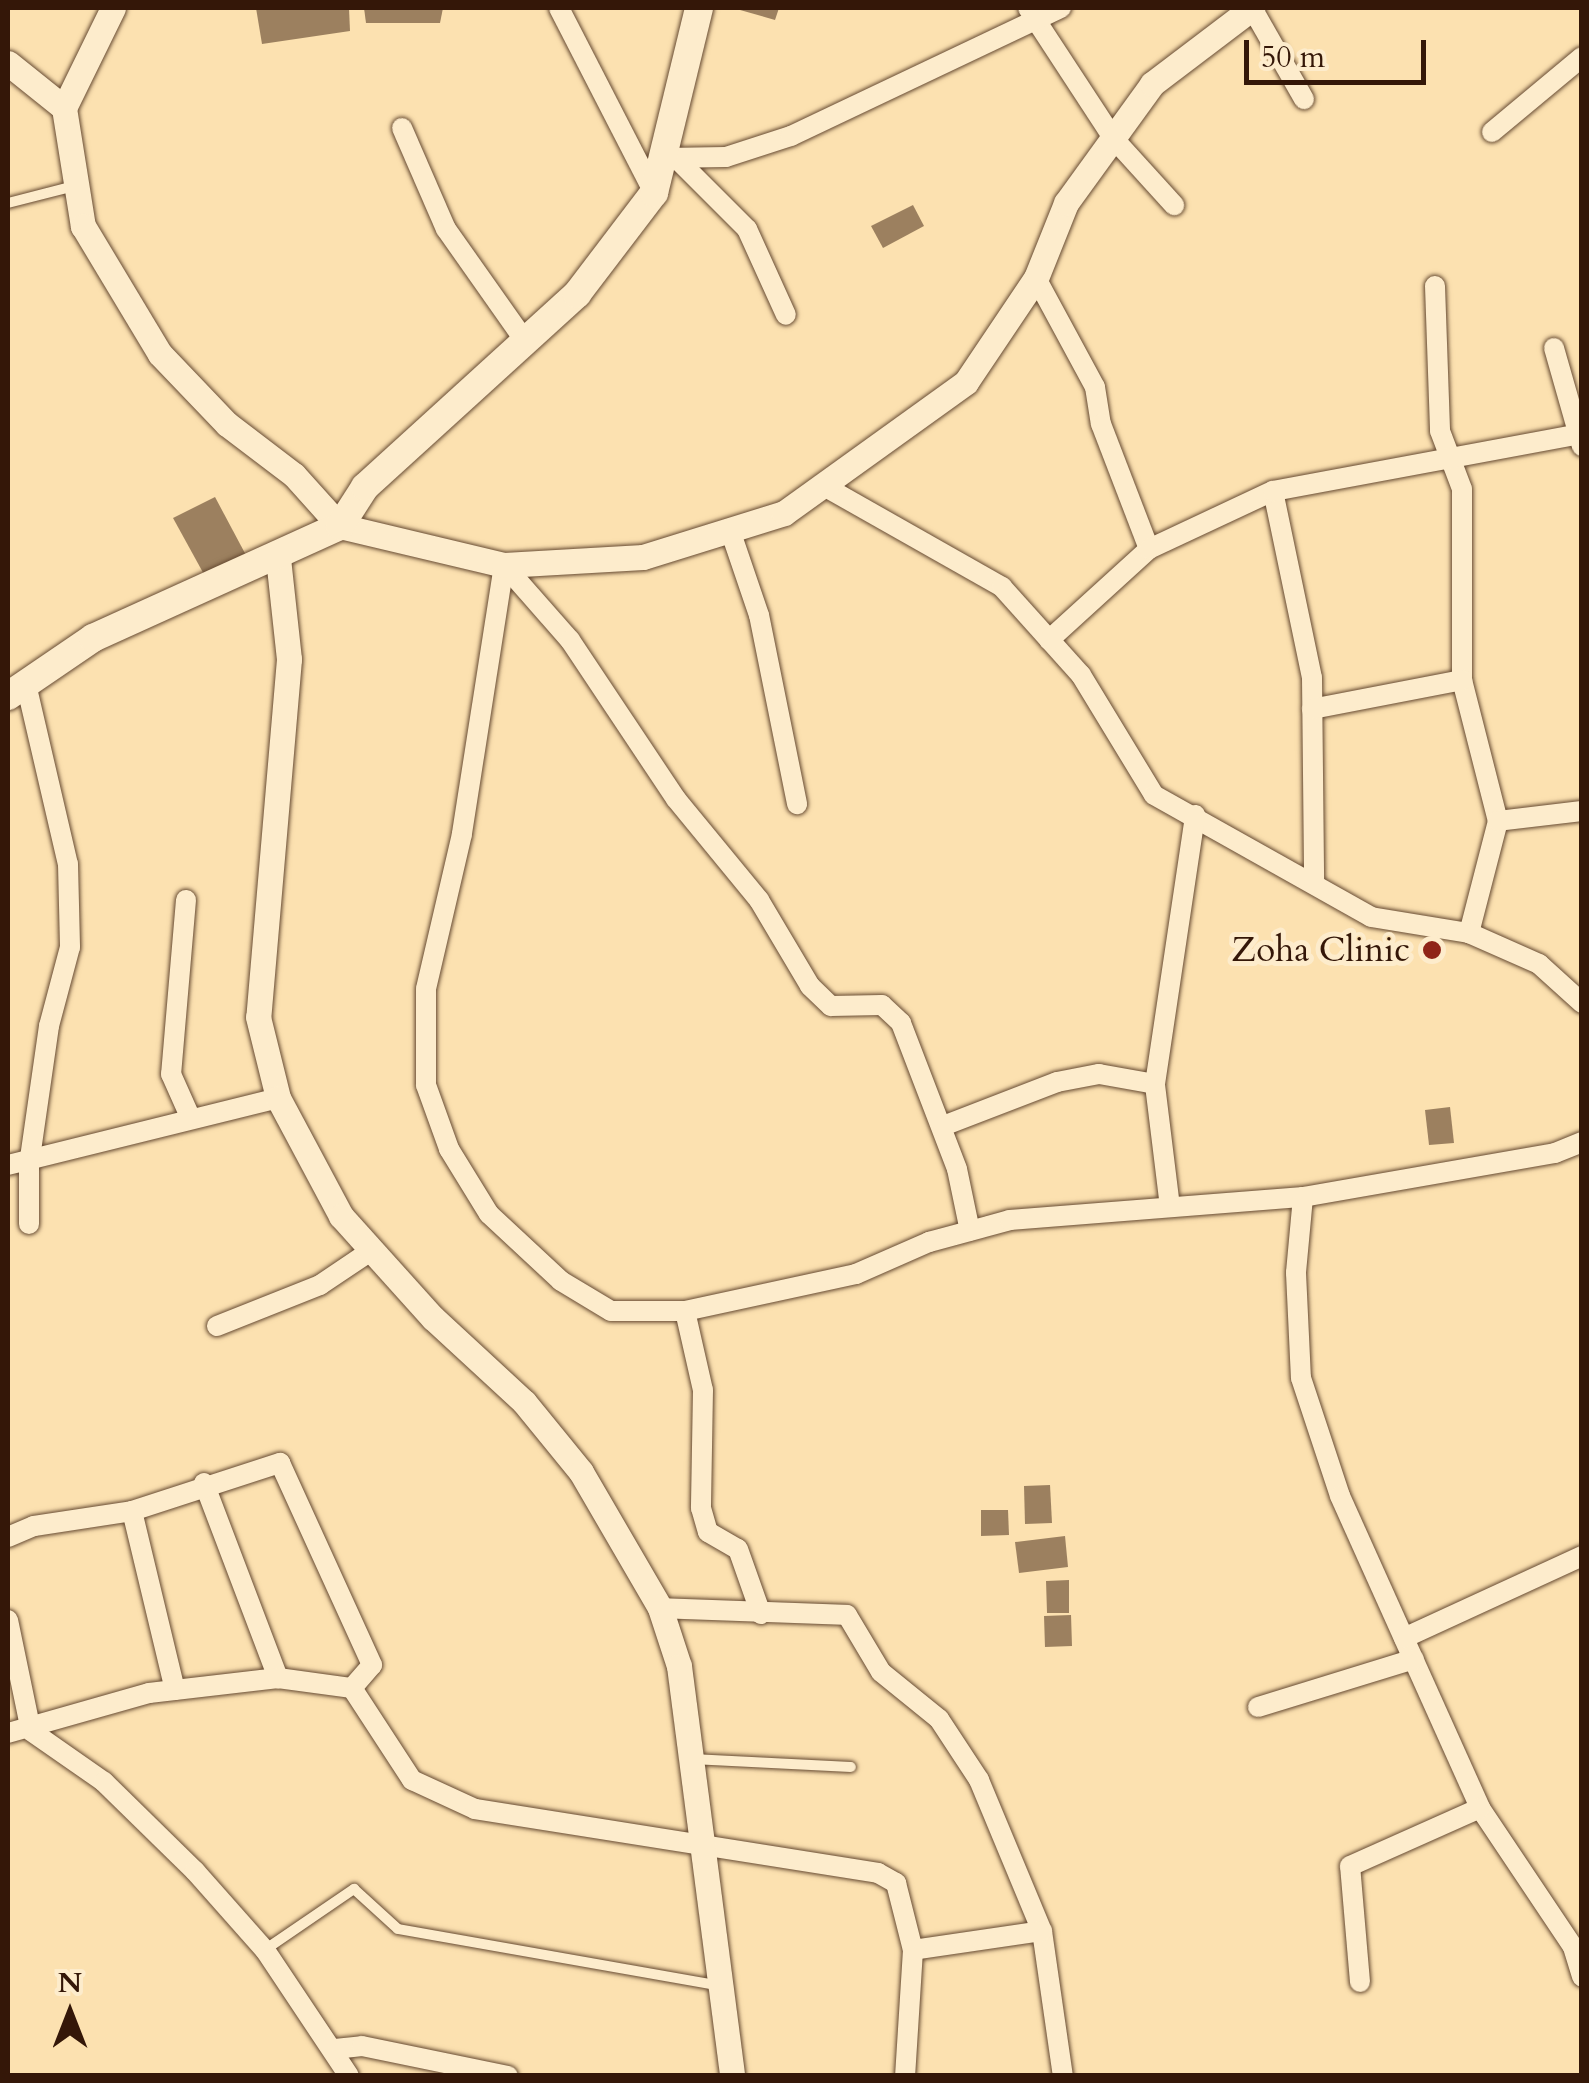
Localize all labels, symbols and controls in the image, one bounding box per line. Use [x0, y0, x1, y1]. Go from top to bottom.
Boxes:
scale bar [1249, 20, 1432, 82]
text: 50 m [1261, 37, 1325, 78]
place label: Zoha Clinic [1231, 929, 1410, 971]
marker: Zoha Clinic [1419, 937, 1445, 963]
north arrow [20, 1963, 120, 2063]
text: N [58, 1964, 82, 2002]

